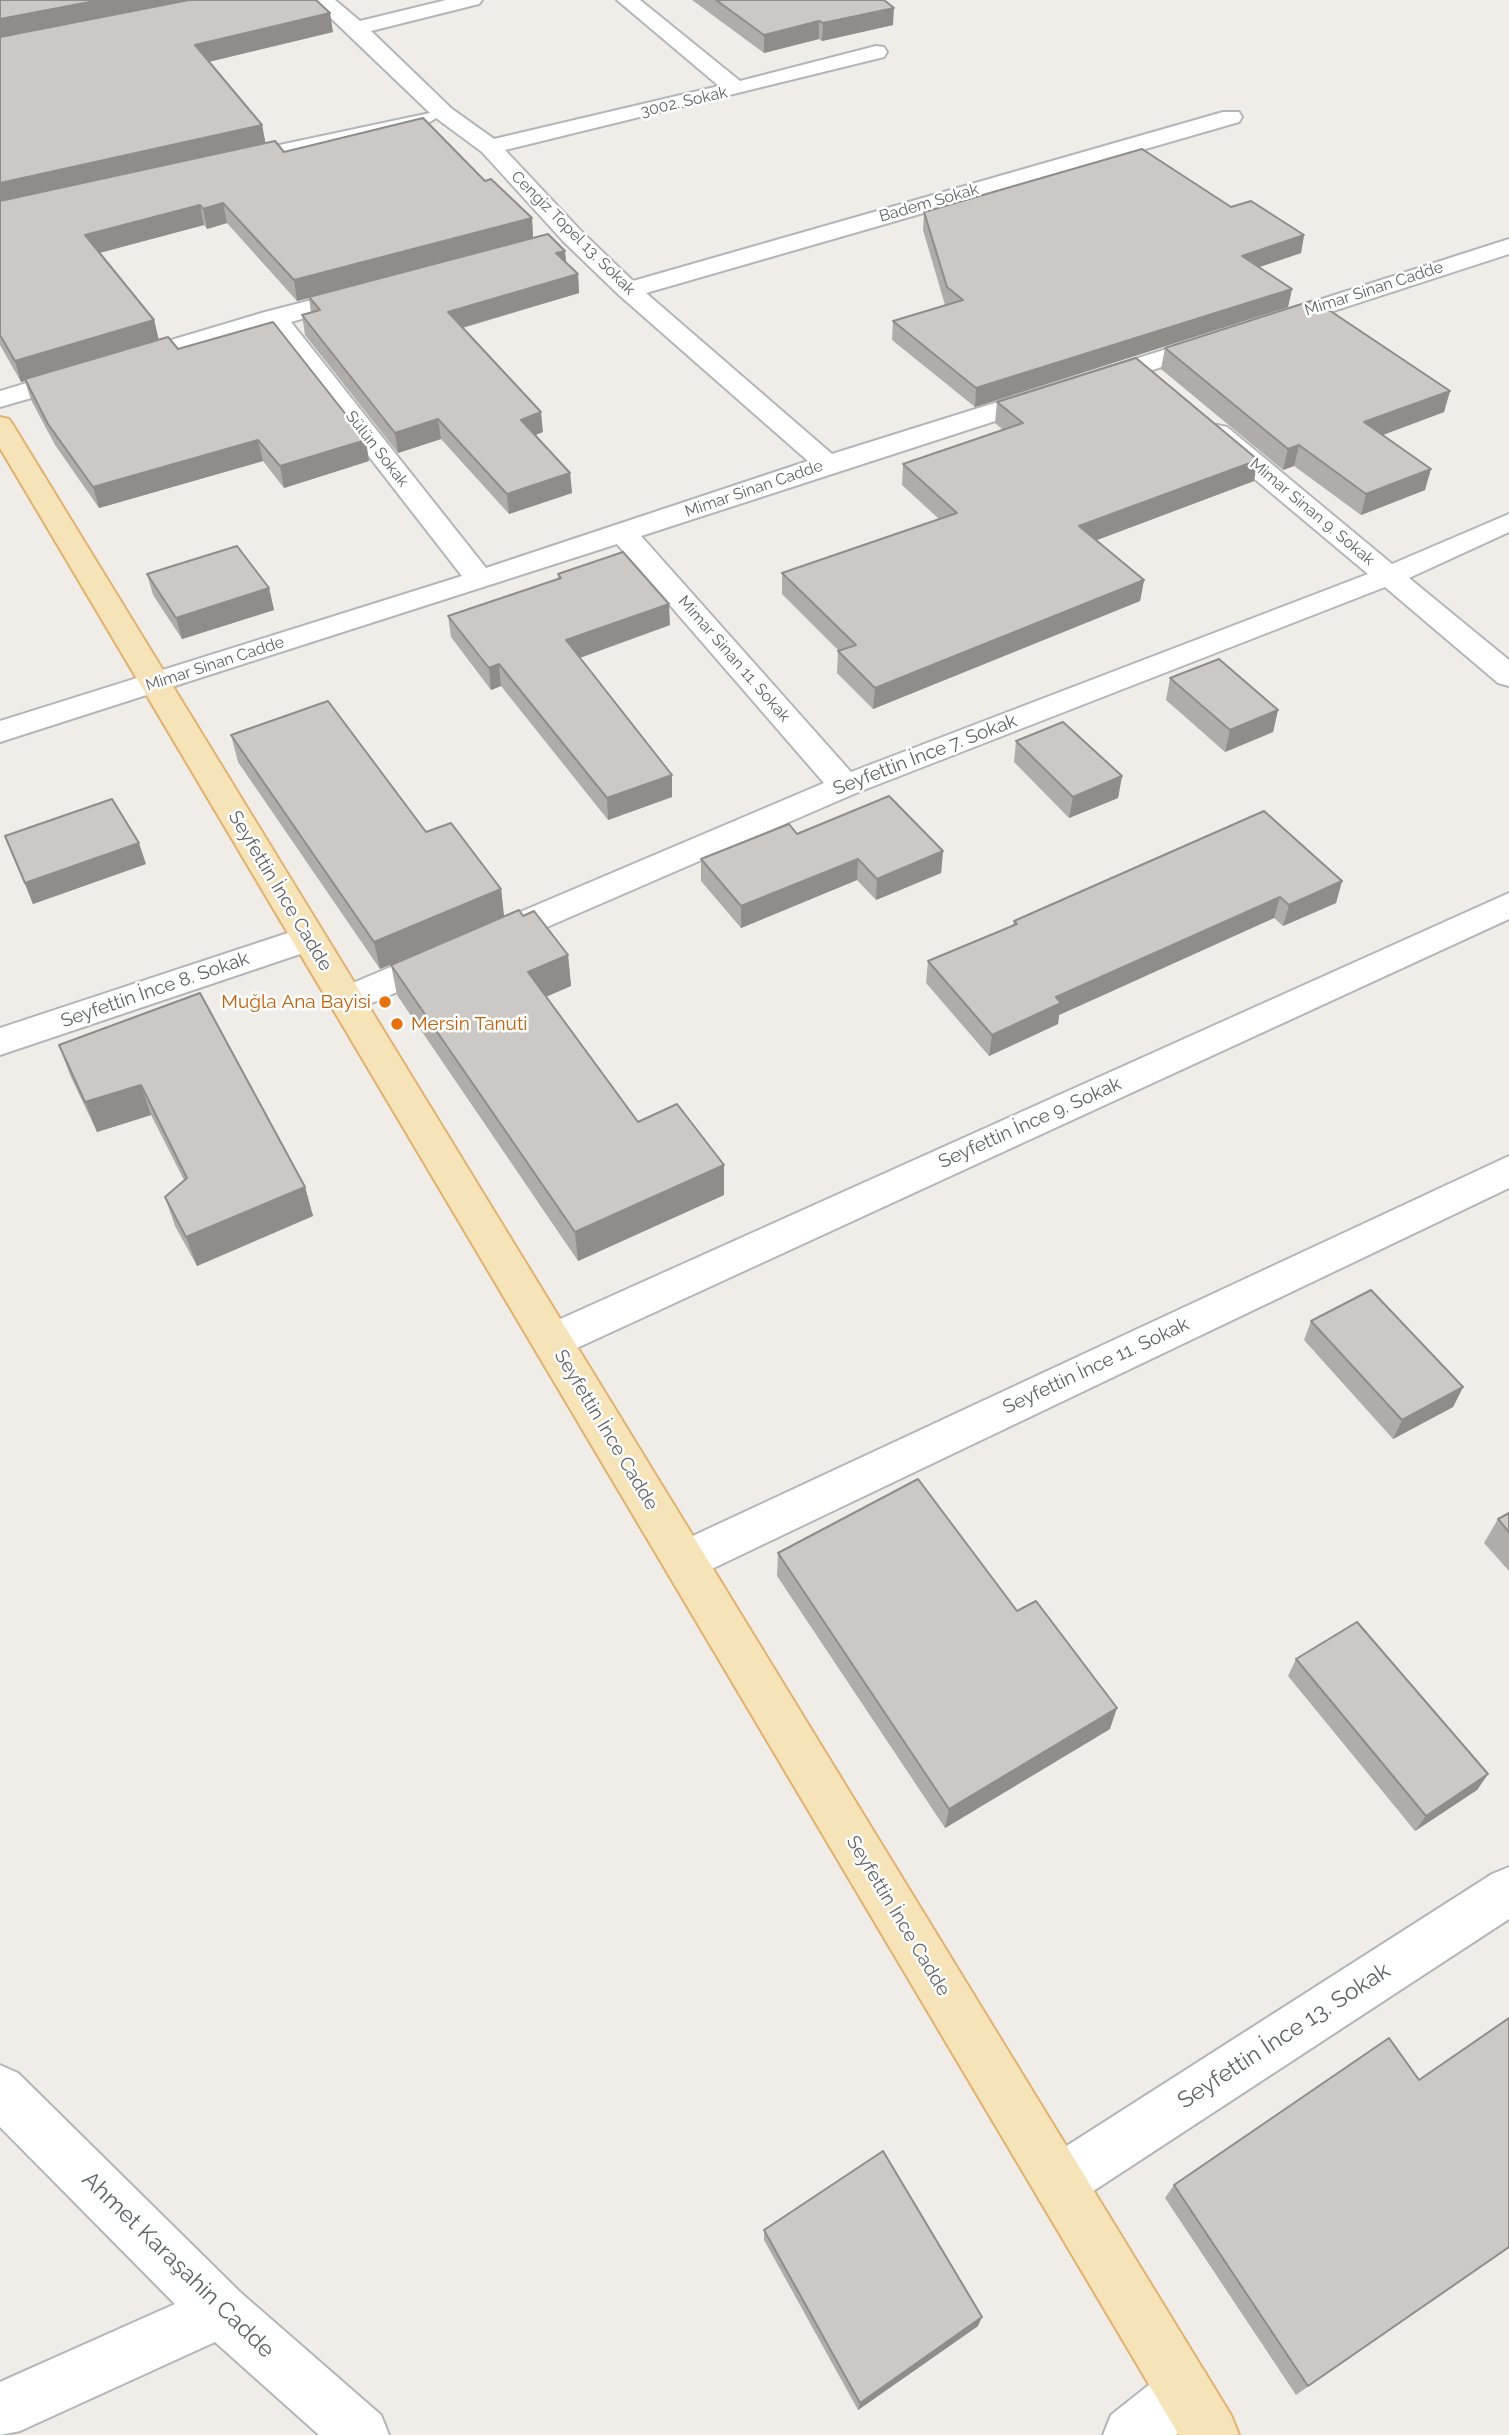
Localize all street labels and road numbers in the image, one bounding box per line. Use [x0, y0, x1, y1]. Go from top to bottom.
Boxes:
street label: 3002. Sokak [639, 83, 729, 121]
street label: Cengiz Topel 13. Sokak [507, 167, 639, 299]
street label: Badem Sokak [877, 180, 981, 226]
street label: Mimar Sinan Cadde [1302, 258, 1446, 320]
street label: Sülün Sokak [341, 407, 413, 491]
street label: Mimar Sinan 9. Sokak [1246, 454, 1378, 570]
street label: Mimar Sinan Cadde [683, 456, 825, 522]
street label: Mimar Sinan 11. Sokak [674, 592, 794, 726]
street label: Mimar Sinan Cadde [143, 633, 287, 695]
street label: Seyfettin İnce 7. Sokak [830, 709, 1020, 801]
street label: Seyfettin İnce Cadde [223, 807, 337, 975]
street label: Seyfettin İnce 8. Sokak [58, 947, 252, 1033]
street label: Seyfettin İnce 9. Sokak [935, 1072, 1125, 1174]
street label: Seyfettin İnce 11. Sokak [999, 1313, 1193, 1419]
street label: Seyfettin İnce Cadde [549, 1346, 663, 1514]
street label: Seyfettin İnce Cadde [841, 1832, 955, 2000]
street label: Seyfettin İnce 13. Sokak [1173, 1957, 1395, 2115]
street label: Ahmet Karaşahin Cadde [76, 2166, 280, 2364]

